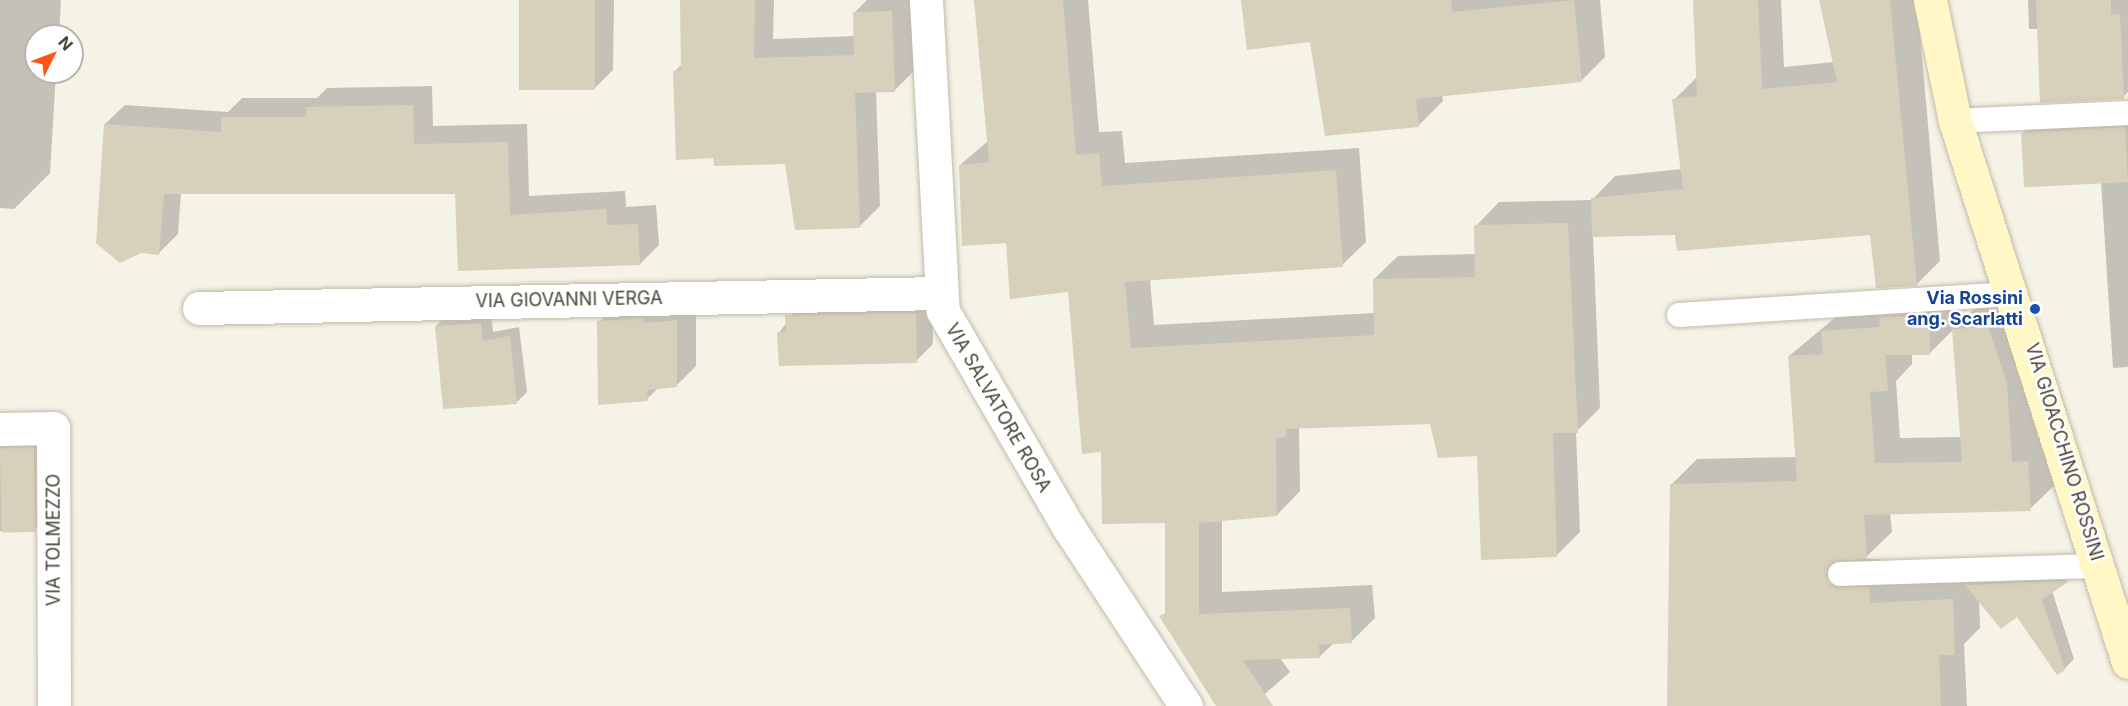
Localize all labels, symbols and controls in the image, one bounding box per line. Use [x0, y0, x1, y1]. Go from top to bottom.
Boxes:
north arrow [24, 24, 84, 84]
text: N [54, 32, 77, 55]
street label: VIA GIOVANNI VERGA [475, 288, 663, 312]
place label: Via Rossini ang. Scarlatti [1906, 288, 2023, 330]
marker: Via Rossini ang. Scarlatti [2028, 302, 2042, 316]
street label: VIA SALVATORE ROSA [941, 320, 1055, 496]
street label: VIA GIOACCHINO ROSSINI [2021, 341, 2107, 563]
street label: VIA TOLMEZZO [43, 474, 65, 606]

